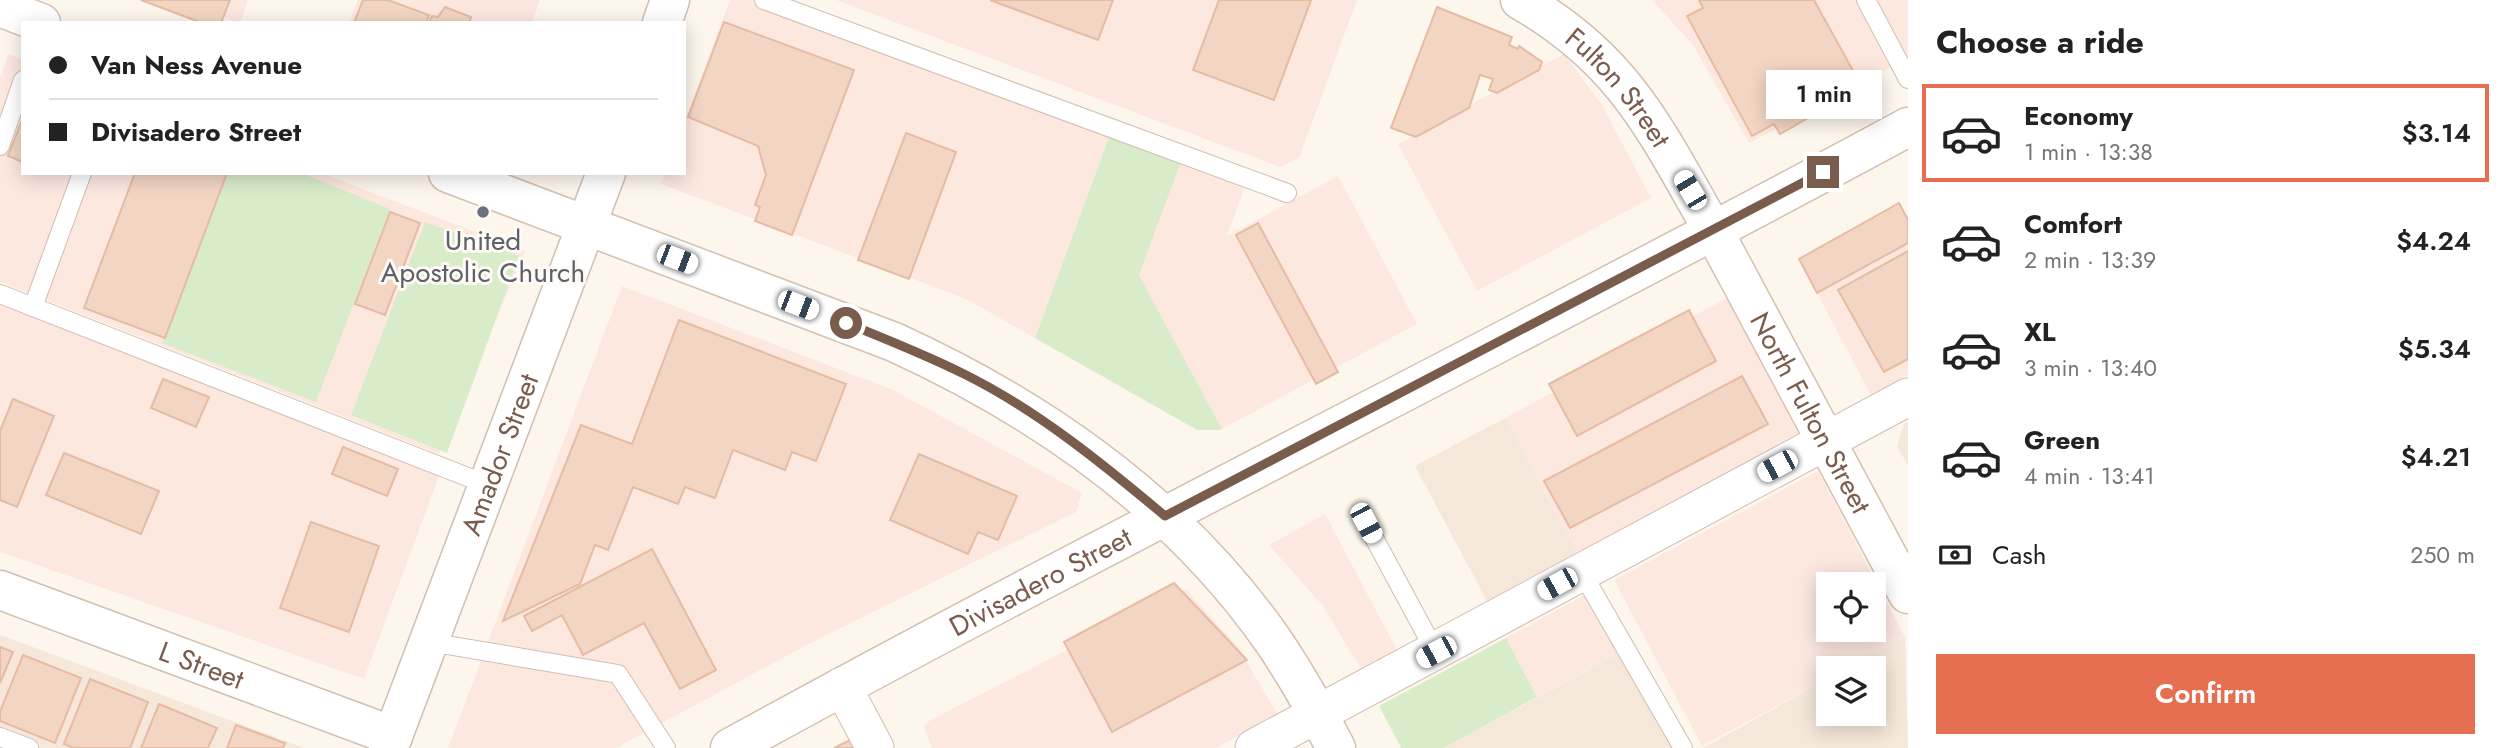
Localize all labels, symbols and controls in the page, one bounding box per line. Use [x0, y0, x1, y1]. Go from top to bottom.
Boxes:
street label: Fulton Street [1557, 17, 1681, 155]
text: Choose a ride [1936, 19, 2144, 65]
text: Van Ness Avenue [91, 46, 302, 84]
callout: 1 min [1765, 71, 1881, 120]
text: 1 min [1796, 77, 1852, 111]
text: Economy [2024, 97, 2133, 135]
icon: car [1940, 102, 2003, 165]
text: Divisadero Street [91, 113, 301, 151]
text: $3.14 [2402, 114, 2471, 152]
text: 1 min · 13:38 [2024, 135, 2153, 169]
route end [1807, 156, 1839, 188]
car [1671, 167, 1710, 213]
marker: United Apostolic Church [475, 204, 491, 220]
text: Comfort [2024, 205, 2122, 243]
icon: car [1940, 210, 2003, 273]
place label: United Apostolic Church [381, 220, 585, 293]
text: $4.24 [2396, 222, 2471, 260]
car [654, 242, 701, 276]
text: 2 min · 13:39 [2024, 243, 2156, 277]
car [775, 288, 822, 322]
street label: North Fulton Street [1740, 305, 1882, 521]
route start [830, 307, 862, 339]
text: XL [2024, 313, 2056, 351]
icon: car [1940, 318, 2003, 381]
text: $5.34 [2398, 330, 2471, 368]
text: 3 min · 13:40 [2024, 351, 2157, 385]
street label: Amador Street [450, 368, 549, 541]
text: Green [2024, 421, 2100, 459]
icon: car [1940, 426, 2003, 489]
text: $4.21 [2401, 438, 2471, 476]
car [1754, 447, 1801, 485]
text: 4 min · 13:41 [2024, 459, 2155, 493]
car [1347, 500, 1386, 546]
street label: Divisadero Street [942, 517, 1139, 647]
icon: cash [1936, 536, 1974, 574]
text: Cash [1992, 536, 2046, 574]
text: 250 m [2410, 538, 2475, 572]
car [1534, 565, 1581, 603]
map controls [1816, 572, 1886, 726]
button: locate [1816, 572, 1886, 642]
street label: L Street [153, 630, 250, 699]
car [1413, 633, 1460, 671]
button: Confirm [1936, 654, 2475, 734]
button: layers [1816, 656, 1886, 726]

